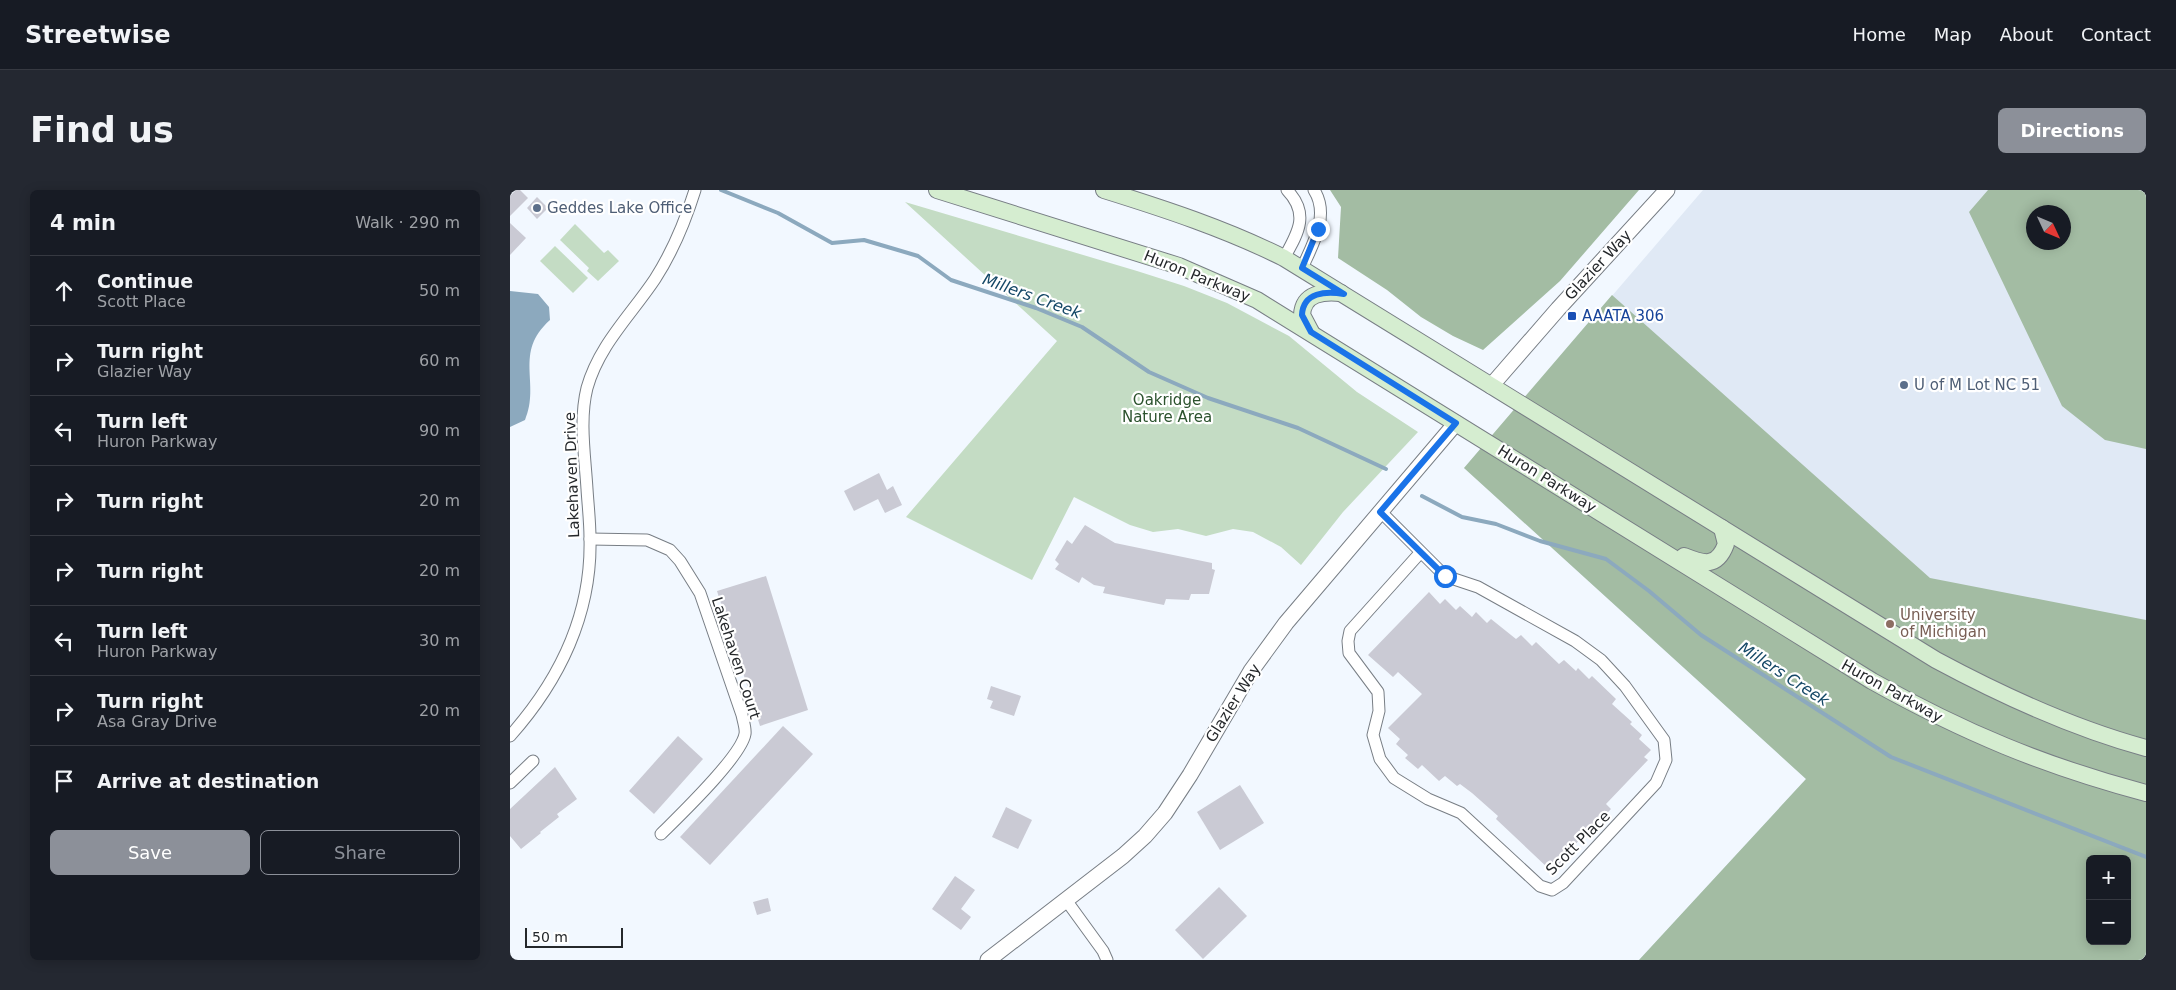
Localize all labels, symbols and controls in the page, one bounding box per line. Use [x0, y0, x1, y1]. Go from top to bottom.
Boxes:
text: Streetwise [25, 21, 171, 49]
text: Home [1853, 24, 1906, 45]
text: Map [1934, 24, 1972, 45]
text: About [2000, 24, 2053, 45]
text: Contact [2081, 24, 2151, 45]
button: Directions [1998, 108, 2146, 153]
text: Find us [30, 110, 174, 150]
place label: Geddes Lake Office [547, 199, 692, 217]
marker: Geddes Lake Office [531, 202, 543, 214]
north arrow [2026, 205, 2071, 250]
text: 4 min [50, 211, 116, 235]
text: Walk · 290 m [355, 213, 460, 232]
route end [1307, 218, 1330, 241]
street label: Glazier Way [1561, 226, 1635, 304]
street label: Huron Parkway [1141, 247, 1253, 306]
water label: Millers Creek [980, 269, 1085, 323]
text: Continue [97, 270, 193, 292]
icon: ahead [50, 277, 78, 305]
text: 50 m [419, 281, 460, 300]
text: Scott Place [97, 292, 186, 311]
place label: AAATA 306 [1582, 307, 1664, 325]
marker: AAATA 306 [1566, 310, 1578, 322]
text: Turn right [97, 340, 203, 362]
icon: right [50, 347, 78, 375]
text: 60 m [419, 351, 460, 370]
text: Glazier Way [97, 362, 192, 381]
place label: U of M Lot NC 51 [1914, 376, 2040, 394]
marker: U of M Lot NC 51 [1898, 379, 1910, 391]
park label: Oakridge Nature Area [1122, 391, 1212, 426]
text: Turn left [97, 410, 188, 432]
street label: Lakehaven Drive [561, 412, 583, 538]
icon: left [50, 417, 78, 445]
text: 90 m [419, 421, 460, 440]
text: Huron Parkway [97, 432, 217, 451]
street label: Huron Parkway [1494, 441, 1600, 517]
icon: right [50, 487, 78, 515]
text: Turn right [97, 490, 203, 512]
text: 20 m [419, 491, 460, 510]
icon: right [50, 557, 78, 585]
text: Turn right [97, 560, 203, 582]
text: 20 m [419, 561, 460, 580]
route start [1434, 565, 1457, 588]
street label: Lakehaven Court [708, 595, 764, 721]
place label: University of Michigan [1900, 606, 1986, 641]
marker: University of Michigan [1884, 618, 1896, 630]
text: Turn left [97, 620, 188, 642]
icon: left [50, 627, 78, 655]
text: 30 m [419, 631, 460, 650]
water label: Millers Creek [1735, 638, 1833, 711]
text: Huron Parkway [97, 642, 217, 661]
street label: Huron Parkway [1838, 656, 1946, 726]
street label: Glazier Way [1202, 660, 1264, 746]
text: Turn right [97, 690, 203, 712]
icon: right [50, 697, 78, 725]
text: 20 m [419, 701, 460, 720]
text: Asa Gray Drive [97, 712, 217, 731]
icon: arrive [50, 767, 78, 795]
text: Arrive at destination [97, 770, 319, 792]
street label: Scott Place [1542, 807, 1614, 879]
button: Save [50, 830, 250, 875]
button: Share [260, 830, 460, 875]
map controls [2086, 855, 2131, 945]
button: + [2086, 855, 2131, 900]
button: − [2086, 900, 2131, 945]
scale bar [525, 925, 622, 948]
text: 50 m [532, 929, 568, 945]

